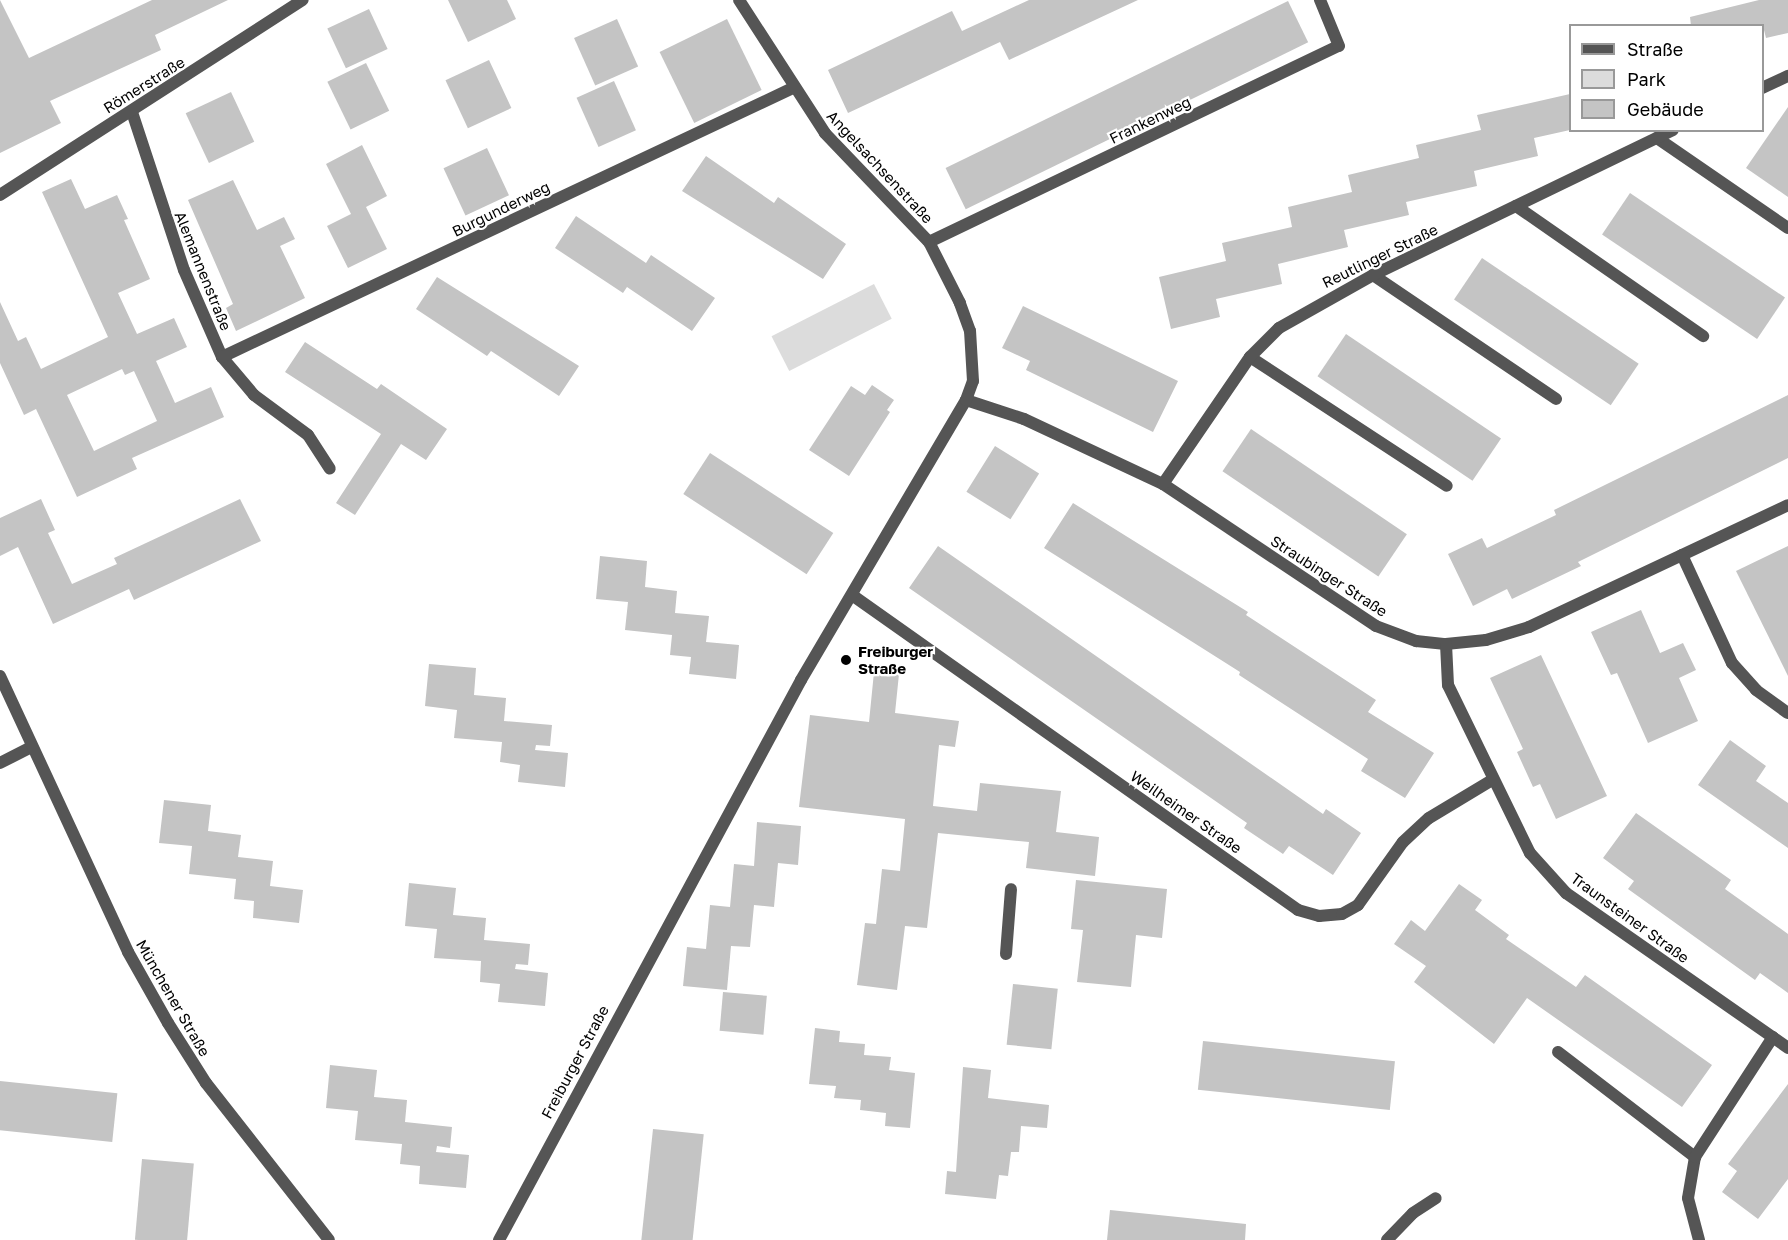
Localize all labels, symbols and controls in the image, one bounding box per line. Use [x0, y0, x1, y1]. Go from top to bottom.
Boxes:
legend [1569, 24, 1764, 132]
text: Straße [1627, 38, 1683, 60]
street label: Römerstraße [100, 53, 188, 117]
text: Park [1627, 68, 1666, 90]
street label: Frankenweg [1106, 93, 1194, 147]
text: Gebäude [1627, 98, 1704, 120]
street label: Angelsachsenstraße [823, 107, 937, 227]
street label: Burgunderweg [449, 178, 553, 240]
street label: Alemannenstraße [171, 209, 235, 333]
street label: Reutlinger Straße [1319, 220, 1441, 292]
street label: Straubinger Straße [1267, 532, 1391, 620]
place label: Freiburger Straße [858, 642, 933, 677]
marker: Freiburger Straße [839, 653, 853, 667]
street label: Weilheimer Straße [1127, 767, 1245, 857]
street label: Traunsteiner Straße [1567, 869, 1693, 967]
street label: Münchener Straße [132, 936, 214, 1060]
street label: Freiburger Straße [538, 1002, 612, 1122]

